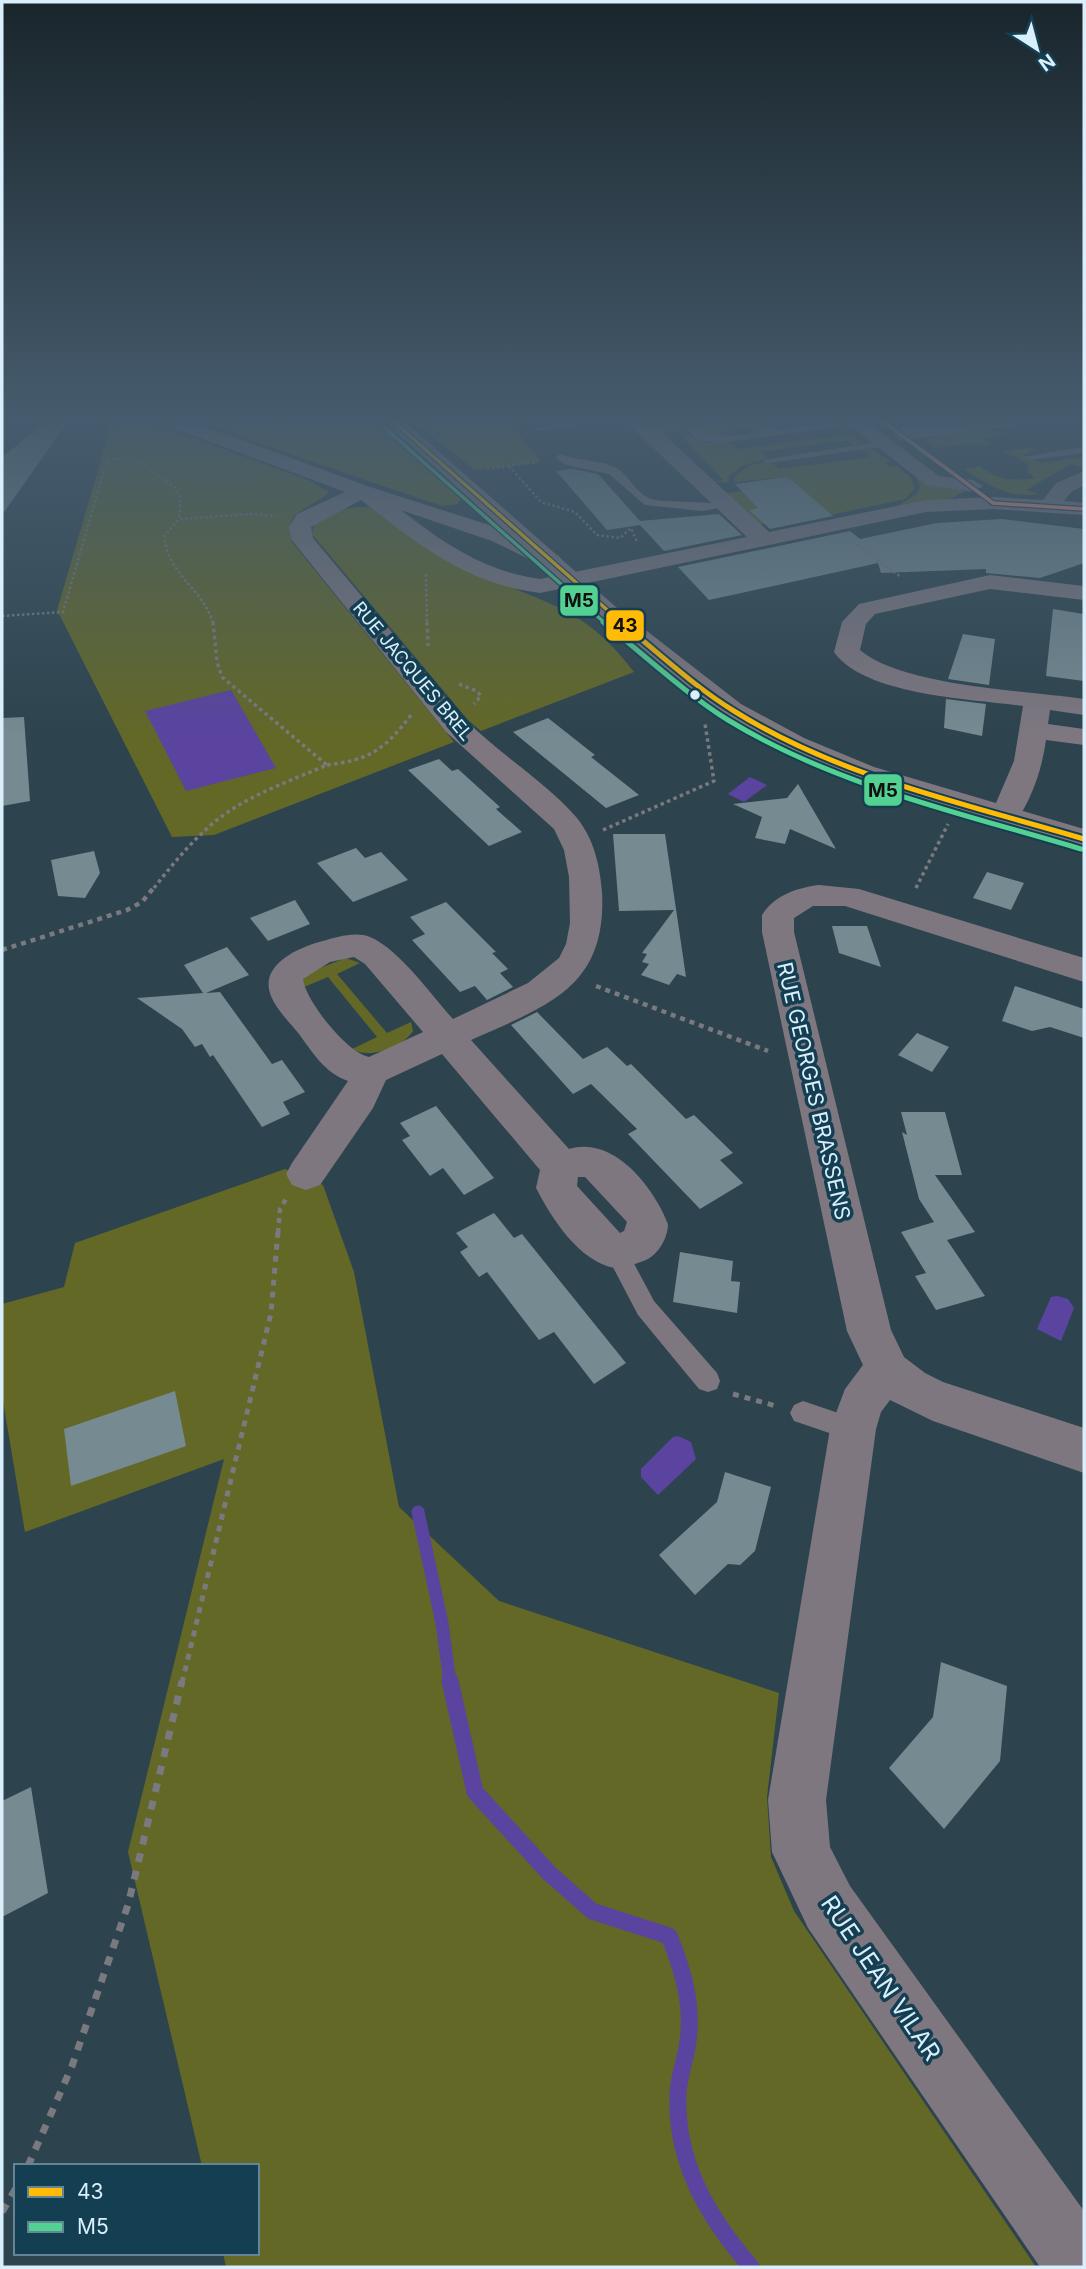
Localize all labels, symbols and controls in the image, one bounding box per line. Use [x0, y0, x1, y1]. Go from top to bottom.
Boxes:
north arrow [1002, 14, 1072, 84]
text: N [1034, 49, 1059, 76]
line badge: M5 [559, 584, 599, 617]
text: M5 [564, 589, 594, 612]
street label: RUE JACQUES BREL [349, 597, 477, 745]
line badge: 43 [605, 609, 645, 642]
text: 43 [612, 614, 638, 637]
unlabelled marker [688, 688, 702, 702]
line badge: M5 [863, 773, 903, 807]
text: M5 [868, 779, 898, 802]
street label: RUE GEORGES BRASSENS [772, 960, 856, 1222]
street label: RUE JEAN VILAR [815, 1890, 947, 2066]
legend [14, 2164, 259, 2255]
text: 43 [77, 2179, 104, 2204]
text: M5 [77, 2214, 109, 2239]

